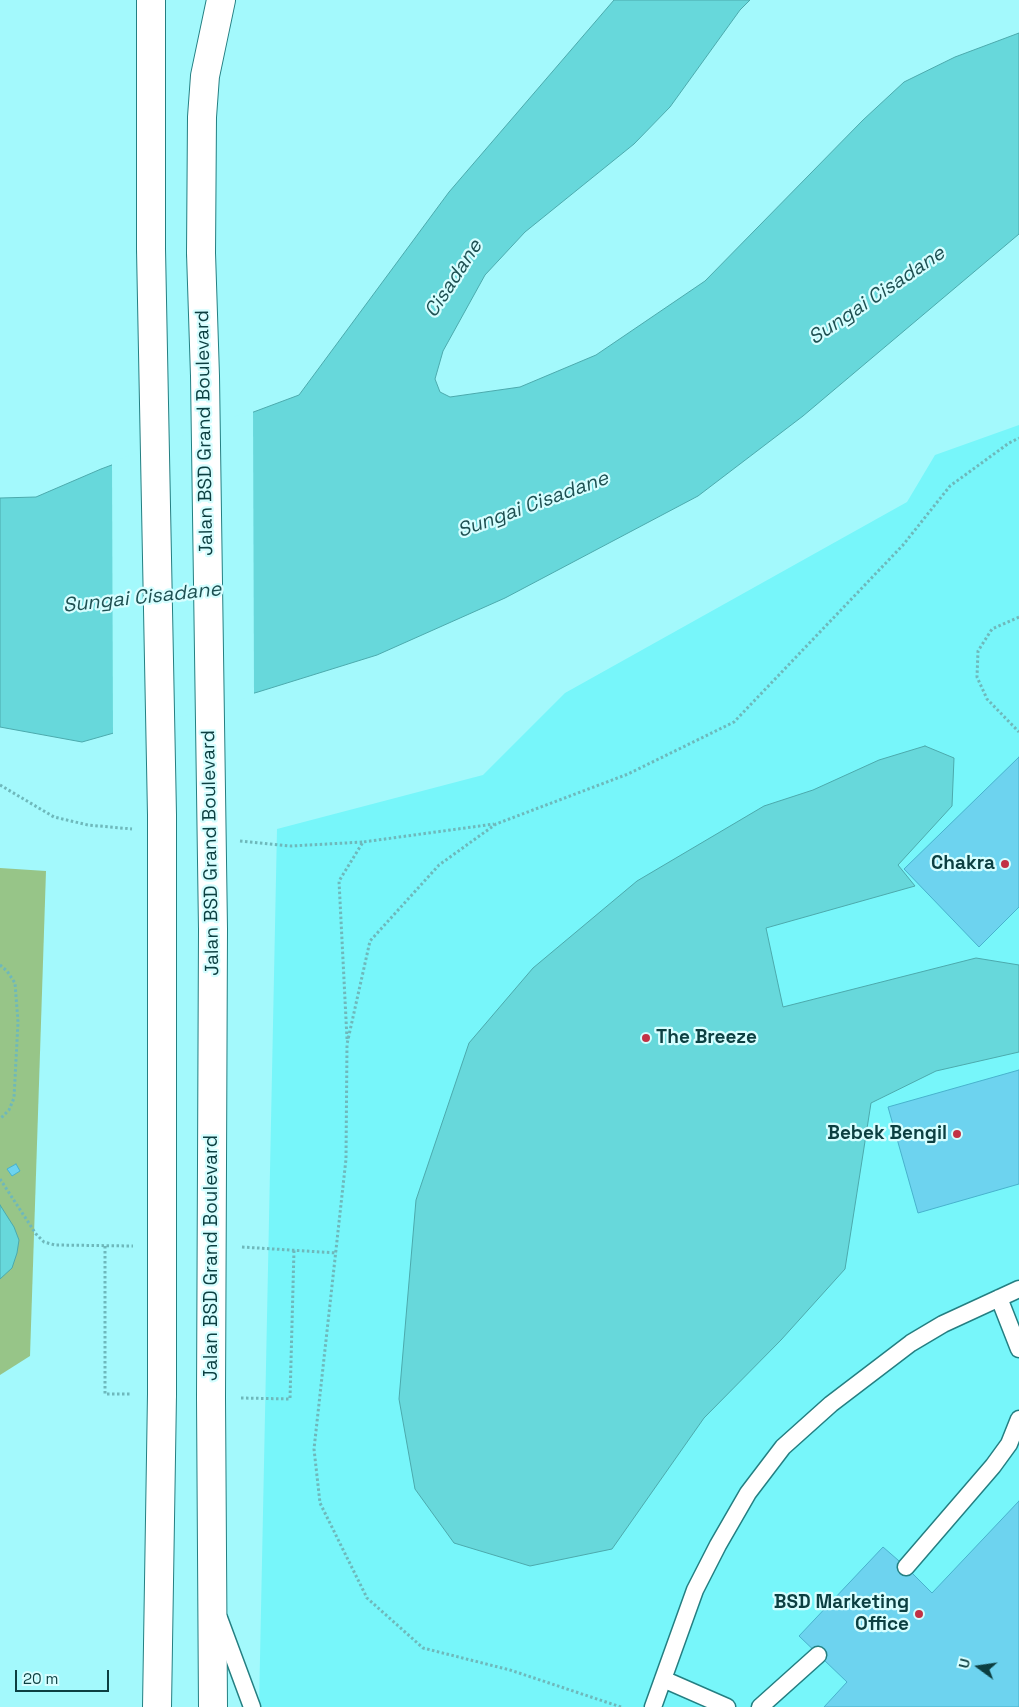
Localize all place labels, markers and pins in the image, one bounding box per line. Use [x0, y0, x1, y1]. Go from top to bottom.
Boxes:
place label: Chakra [931, 853, 995, 875]
marker: Chakra [999, 858, 1011, 870]
place label: The Breeze [656, 1027, 757, 1049]
marker: The Breeze [640, 1032, 652, 1044]
place label: Bebek Bengil [827, 1123, 947, 1145]
marker: Bebek Bengil [951, 1128, 963, 1140]
place label: BSD Marketing Office [774, 1592, 909, 1636]
marker: BSD Marketing Office [913, 1608, 925, 1620]

